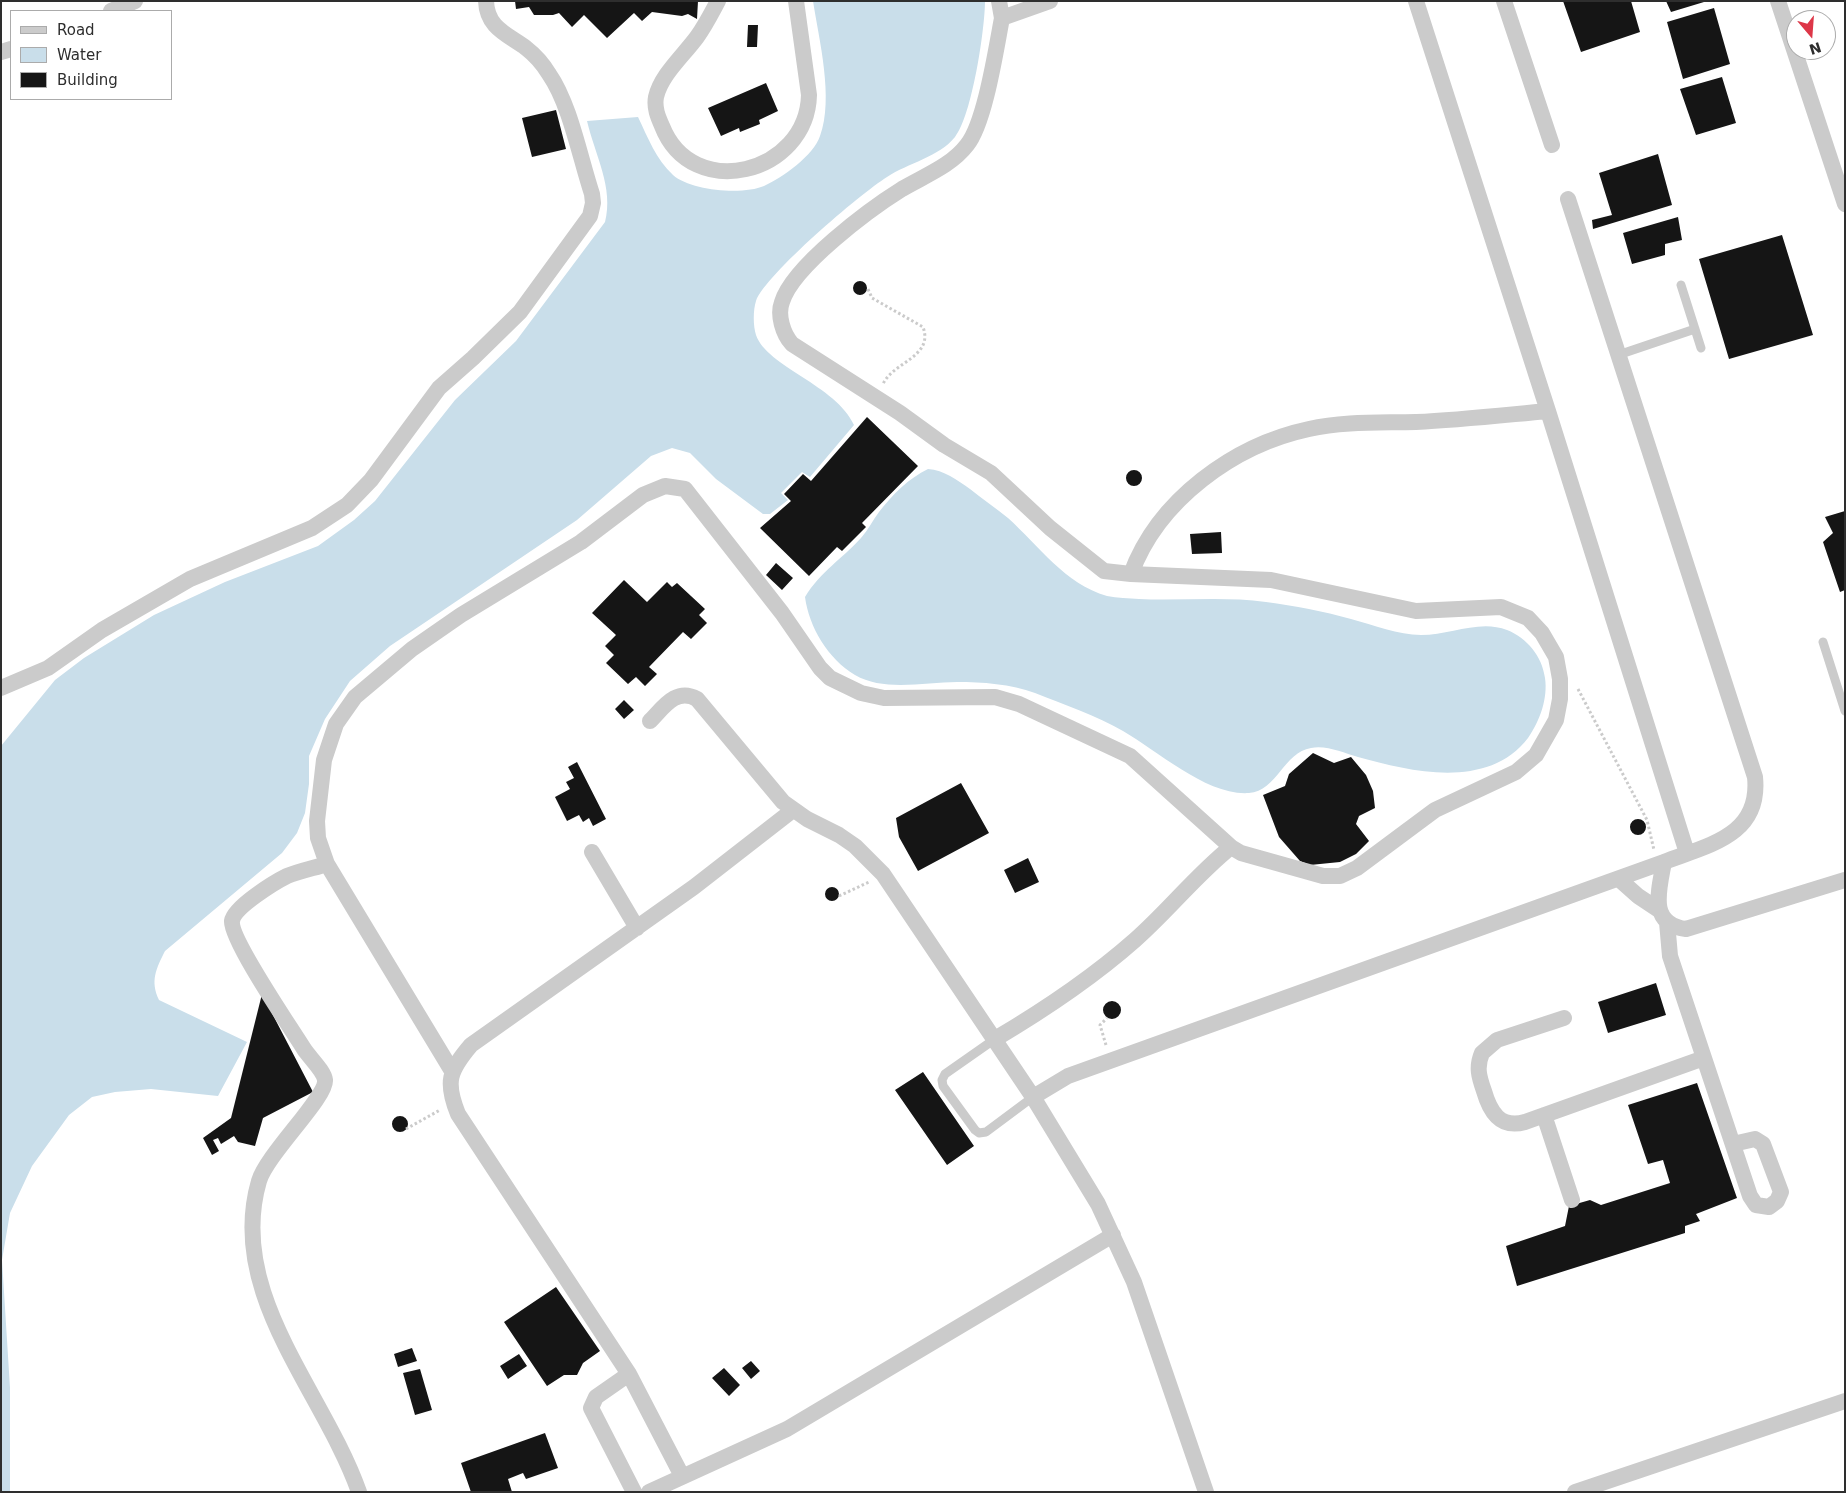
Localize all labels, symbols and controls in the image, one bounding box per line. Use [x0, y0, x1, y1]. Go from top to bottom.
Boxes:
legend [10, 10, 172, 100]
north arrow [1786, 10, 1836, 60]
text: Road [57, 21, 95, 39]
text: N [1807, 39, 1823, 58]
text: Water [57, 46, 101, 64]
text: Building [57, 71, 118, 89]

